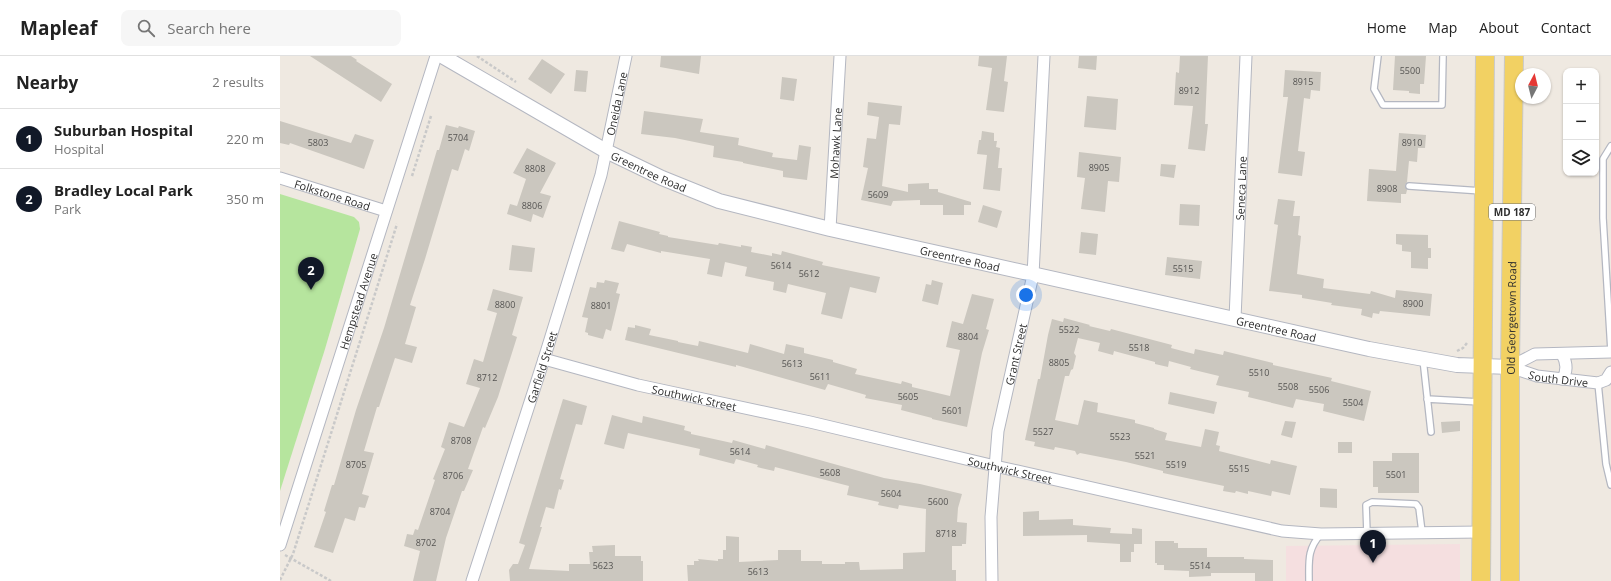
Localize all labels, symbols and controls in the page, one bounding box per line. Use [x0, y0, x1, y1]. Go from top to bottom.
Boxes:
search box [121, 10, 401, 46]
text: Mapleaf [20, 15, 97, 41]
icon: search [135, 17, 157, 39]
text: Search here [167, 18, 251, 38]
text: Home [1367, 18, 1406, 37]
text: Map [1428, 18, 1457, 37]
text: About [1479, 18, 1519, 37]
text: Contact [1541, 18, 1591, 37]
house number: 5500 [1400, 64, 1420, 77]
north arrow [1515, 68, 1551, 104]
map controls [1563, 68, 1599, 176]
button: + [1563, 68, 1599, 104]
street label: Oneida Lane [602, 70, 630, 137]
text: Nearby [16, 71, 78, 94]
text: 2 results [212, 73, 264, 91]
house number: 8915 [1293, 75, 1313, 88]
house number: 8912 [1179, 84, 1199, 97]
button: − [1563, 104, 1599, 140]
street label: Mohawk Lane [825, 107, 845, 179]
text: Suburban Hospital [54, 120, 193, 140]
text: 1 [25, 130, 33, 148]
text: 220 m [226, 130, 264, 148]
house number: 5704 [448, 131, 468, 144]
house number: 5803 [308, 136, 328, 149]
house number: 8910 [1402, 136, 1422, 149]
text: Hospital [54, 140, 104, 158]
button: layers [1563, 140, 1599, 176]
street label: Greentree Road [609, 147, 689, 195]
street label: Seneca Lane [1232, 156, 1249, 221]
house number: 8905 [1089, 161, 1109, 174]
house number: 8808 [525, 162, 545, 175]
street label: Folkstone Road [293, 175, 372, 213]
text: Bradley Local Park [54, 180, 193, 200]
house number: 8908 [1377, 182, 1397, 195]
house number: 5609 [868, 188, 888, 201]
text: 2 [25, 190, 33, 208]
text: 350 m [226, 190, 264, 208]
house number: 8806 [522, 199, 542, 212]
text: Park [54, 200, 81, 218]
road number: MD 187 [1489, 204, 1535, 220]
street label: Greentree Road [919, 242, 1002, 274]
street label: Hempstead Avenue [335, 251, 380, 351]
pin: 2 [298, 257, 324, 290]
house number: 5614 [771, 259, 791, 272]
street label: Old Georgetown Road [1503, 261, 1519, 375]
house number: 5515 [1173, 262, 1193, 275]
house number: 5612 [799, 267, 819, 280]
your location [1016, 285, 1036, 305]
house number: 8900 [1403, 297, 1423, 310]
house number: 8800 [495, 298, 515, 311]
house number: 8801 [591, 299, 611, 312]
street label: Greentree Road [1235, 312, 1318, 345]
street label: Grant Street [1001, 322, 1029, 387]
house number: 5522 [1059, 323, 1079, 336]
street label: Garfield Street [523, 329, 560, 405]
house number: 8804 [958, 330, 978, 343]
house number: 5518 [1129, 341, 1149, 354]
house number: 8805 [1049, 356, 1069, 369]
house number: 5613 [782, 357, 802, 370]
house number: 5510 [1249, 366, 1269, 379]
street label: South Drive [1527, 366, 1589, 389]
house number: 5611 [810, 370, 830, 383]
house number: 8712 [477, 371, 497, 384]
house number: 5508 [1278, 380, 1298, 393]
street label: Southwick Street [651, 381, 738, 413]
house number: 5506 [1309, 383, 1329, 396]
house number: 5605 [898, 390, 918, 403]
house number: 5504 [1343, 396, 1363, 409]
house number: 5601 [942, 404, 962, 417]
house number: 5527 [1033, 425, 1053, 438]
house number: 5523 [1110, 430, 1130, 443]
house number: 8708 [451, 434, 471, 447]
house number: 5614 [730, 445, 750, 458]
house number: 5521 [1135, 449, 1155, 462]
street label: Southwick Street [966, 452, 1054, 486]
house number: 8705 [346, 458, 366, 471]
house number: 5519 [1166, 458, 1186, 471]
house number: 5515 [1229, 462, 1249, 475]
house number: 5608 [820, 466, 840, 479]
house number: 5501 [1386, 468, 1406, 481]
house number: 8706 [443, 469, 463, 482]
house number: 5604 [881, 487, 901, 500]
house number: 5600 [928, 495, 948, 508]
house number: 8704 [430, 505, 450, 518]
house number: 8718 [936, 527, 956, 540]
pin: 1 [1360, 530, 1386, 563]
house number: 8702 [416, 536, 436, 549]
house number: 5623 [593, 559, 613, 572]
house number: 5514 [1190, 559, 1210, 572]
house number: 5613 [748, 565, 768, 578]

